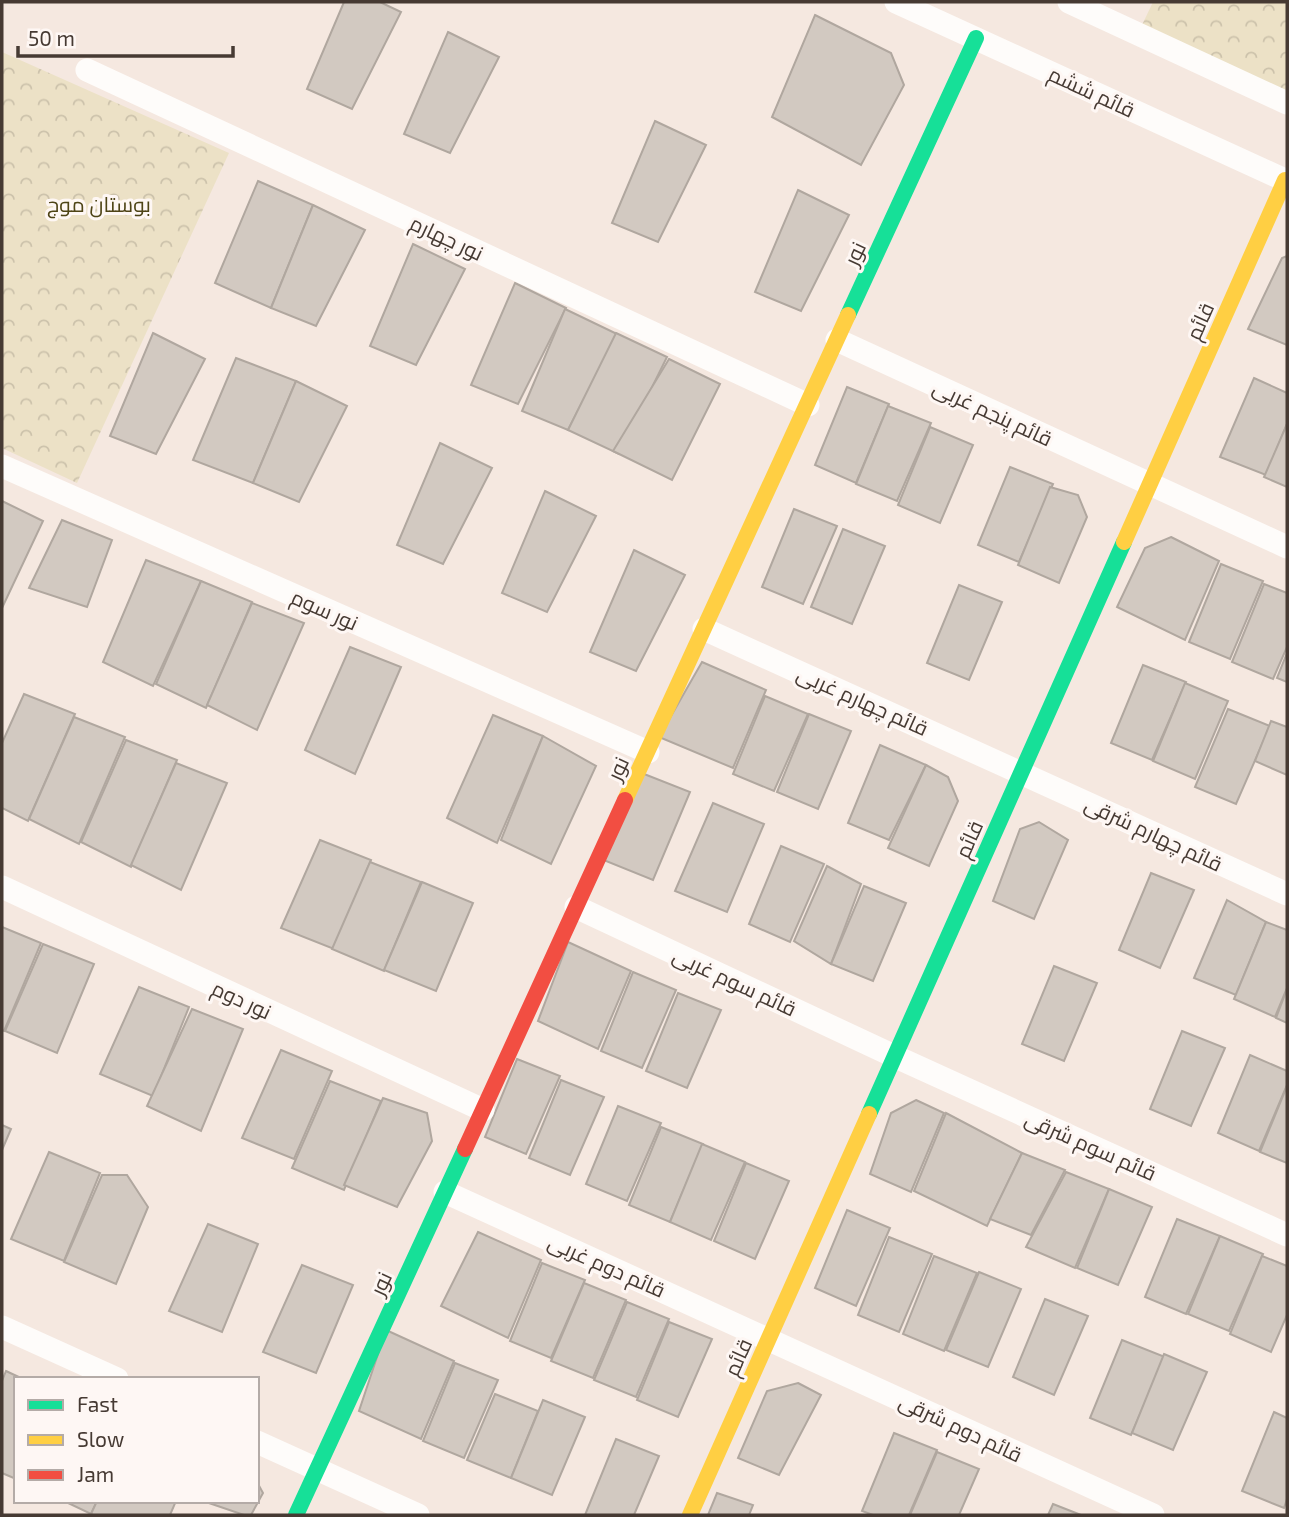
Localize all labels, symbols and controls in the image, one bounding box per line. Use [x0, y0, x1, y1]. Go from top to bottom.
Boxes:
scale bar [18, 14, 233, 58]
text: 50 m [28, 25, 75, 50]
street label: قائم ششم [1044, 60, 1139, 125]
park label: بوستان موج [47, 191, 151, 219]
street label: نور چهارم [405, 209, 488, 268]
street label: نور [837, 237, 871, 270]
street label: قائم [1180, 298, 1221, 345]
street label: قائم پنجم غربی [928, 373, 1057, 453]
street label: نور سوم [286, 583, 362, 638]
street label: قائم چهارم غربی [792, 660, 933, 743]
street label: نور [600, 752, 634, 785]
street label: قائم چهارم شرقی [1080, 790, 1227, 878]
street label: قائم [949, 816, 990, 863]
street label: قائم سوم غربی [668, 942, 801, 1023]
street label: نور دوم [207, 974, 276, 1026]
street label: قائم سوم شرقی [1020, 1105, 1160, 1188]
street label: قائم دوم غربی [543, 1228, 669, 1305]
street label: نور [363, 1267, 397, 1300]
street label: قائم [718, 1334, 759, 1381]
legend [14, 1377, 259, 1503]
street label: قائم دوم شرقی [894, 1388, 1027, 1469]
text: Fast [77, 1391, 118, 1416]
text: Slow [77, 1426, 124, 1451]
text: Jam [77, 1461, 114, 1486]

